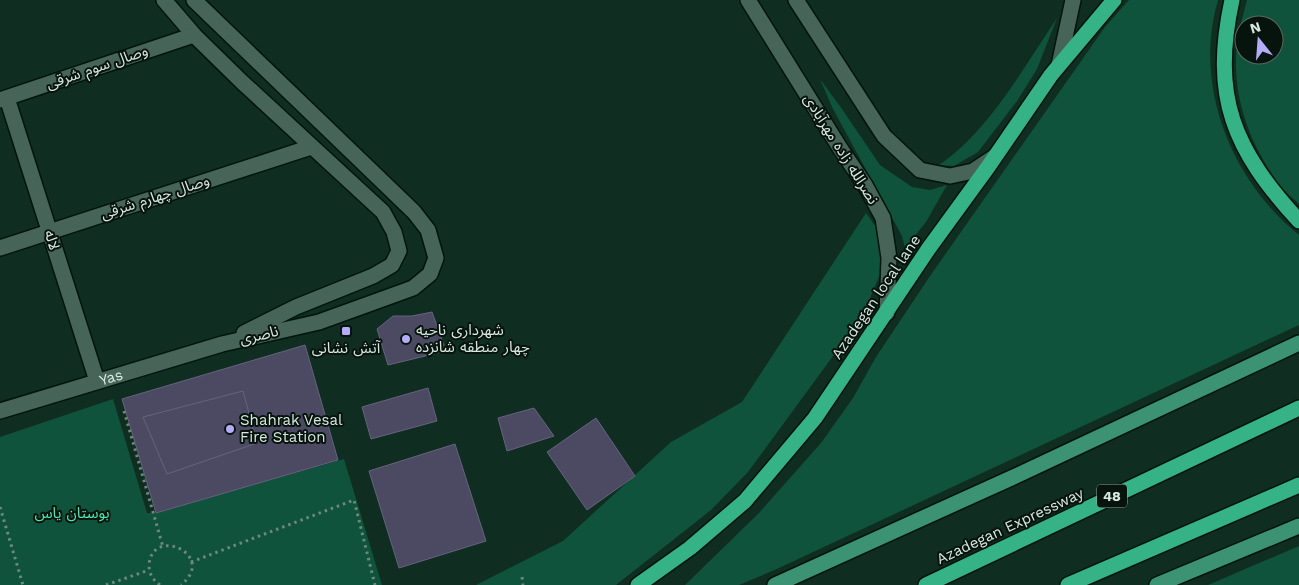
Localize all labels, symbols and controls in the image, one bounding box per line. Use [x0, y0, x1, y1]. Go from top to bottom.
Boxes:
north arrow [1234, 15, 1284, 65]
text: N [1248, 18, 1262, 37]
street label: وصال سوم شرقی [44, 41, 151, 95]
street label: نصرالله زاده مهرآبادی [800, 90, 882, 208]
street label: وصال چهارم شرقی [98, 171, 212, 225]
street label: لاله [40, 228, 64, 252]
street label: Azadegan local lane [828, 231, 924, 363]
place label: شهرداری ناحیه چهار منطقه شانزده [416, 321, 530, 357]
street label: ناصری [238, 322, 280, 348]
marker: آتش نشانی [340, 325, 352, 337]
marker: شهرداری ناحیه چهار منطقه شانزده [400, 333, 412, 345]
place label: آتش نشانی [312, 339, 381, 357]
street label: Yas [97, 365, 125, 390]
place label: Shahrak Vesal Fire Station [240, 411, 343, 446]
marker: Shahrak Vesal Fire Station [224, 423, 236, 435]
street label: Azadegan Expressway [934, 484, 1087, 568]
road number: 48 [1097, 484, 1127, 508]
park label: بوستان یاس [34, 504, 110, 522]

